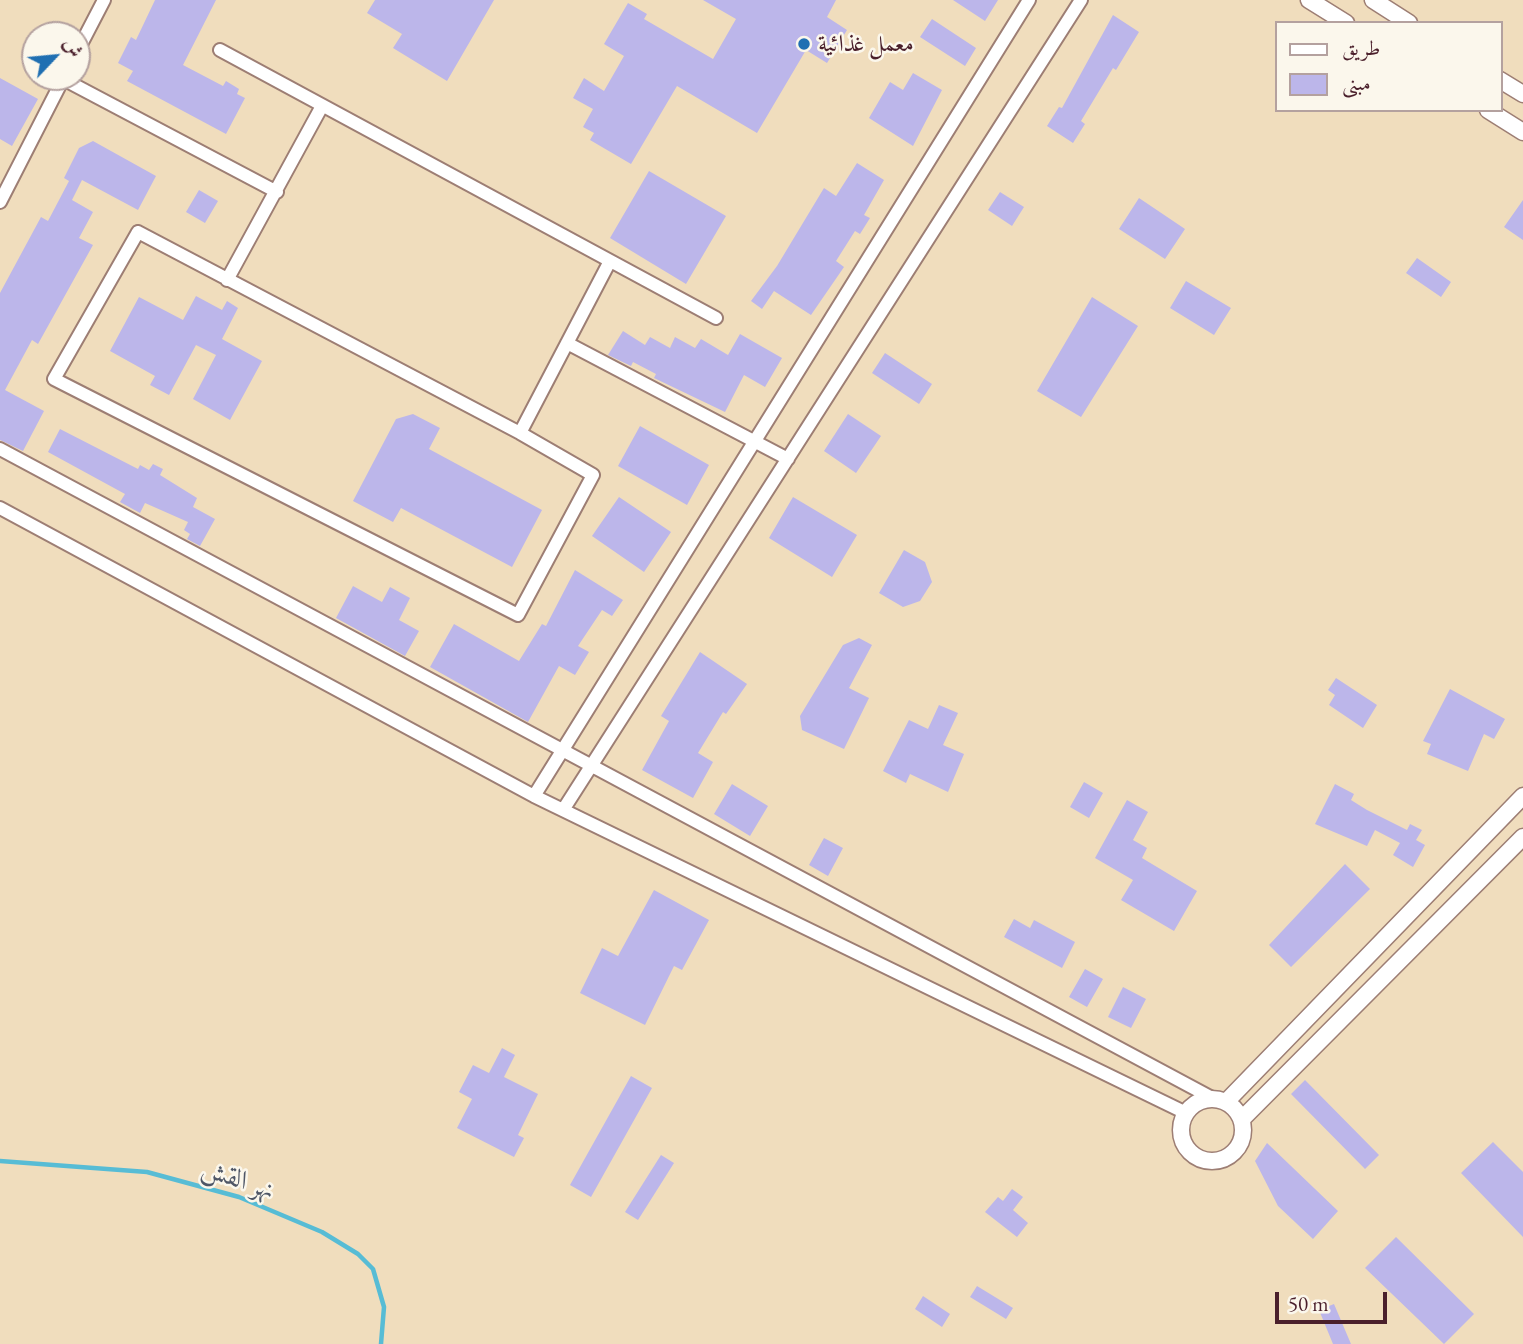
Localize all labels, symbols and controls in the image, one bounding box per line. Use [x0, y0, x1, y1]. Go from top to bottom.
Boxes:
north arrow [21, 21, 91, 91]
legend [1274, 21, 1502, 112]
place label: معمل غذائية [818, 30, 914, 58]
text: ش [58, 33, 89, 61]
text: طريق [1342, 34, 1380, 61]
marker: معمل غذائية [796, 36, 812, 52]
text: مبنى [1342, 69, 1371, 96]
water label: نهر القش [197, 1153, 279, 1207]
scale bar [1278, 1278, 1390, 1322]
text: 50 m [1288, 1290, 1329, 1317]

